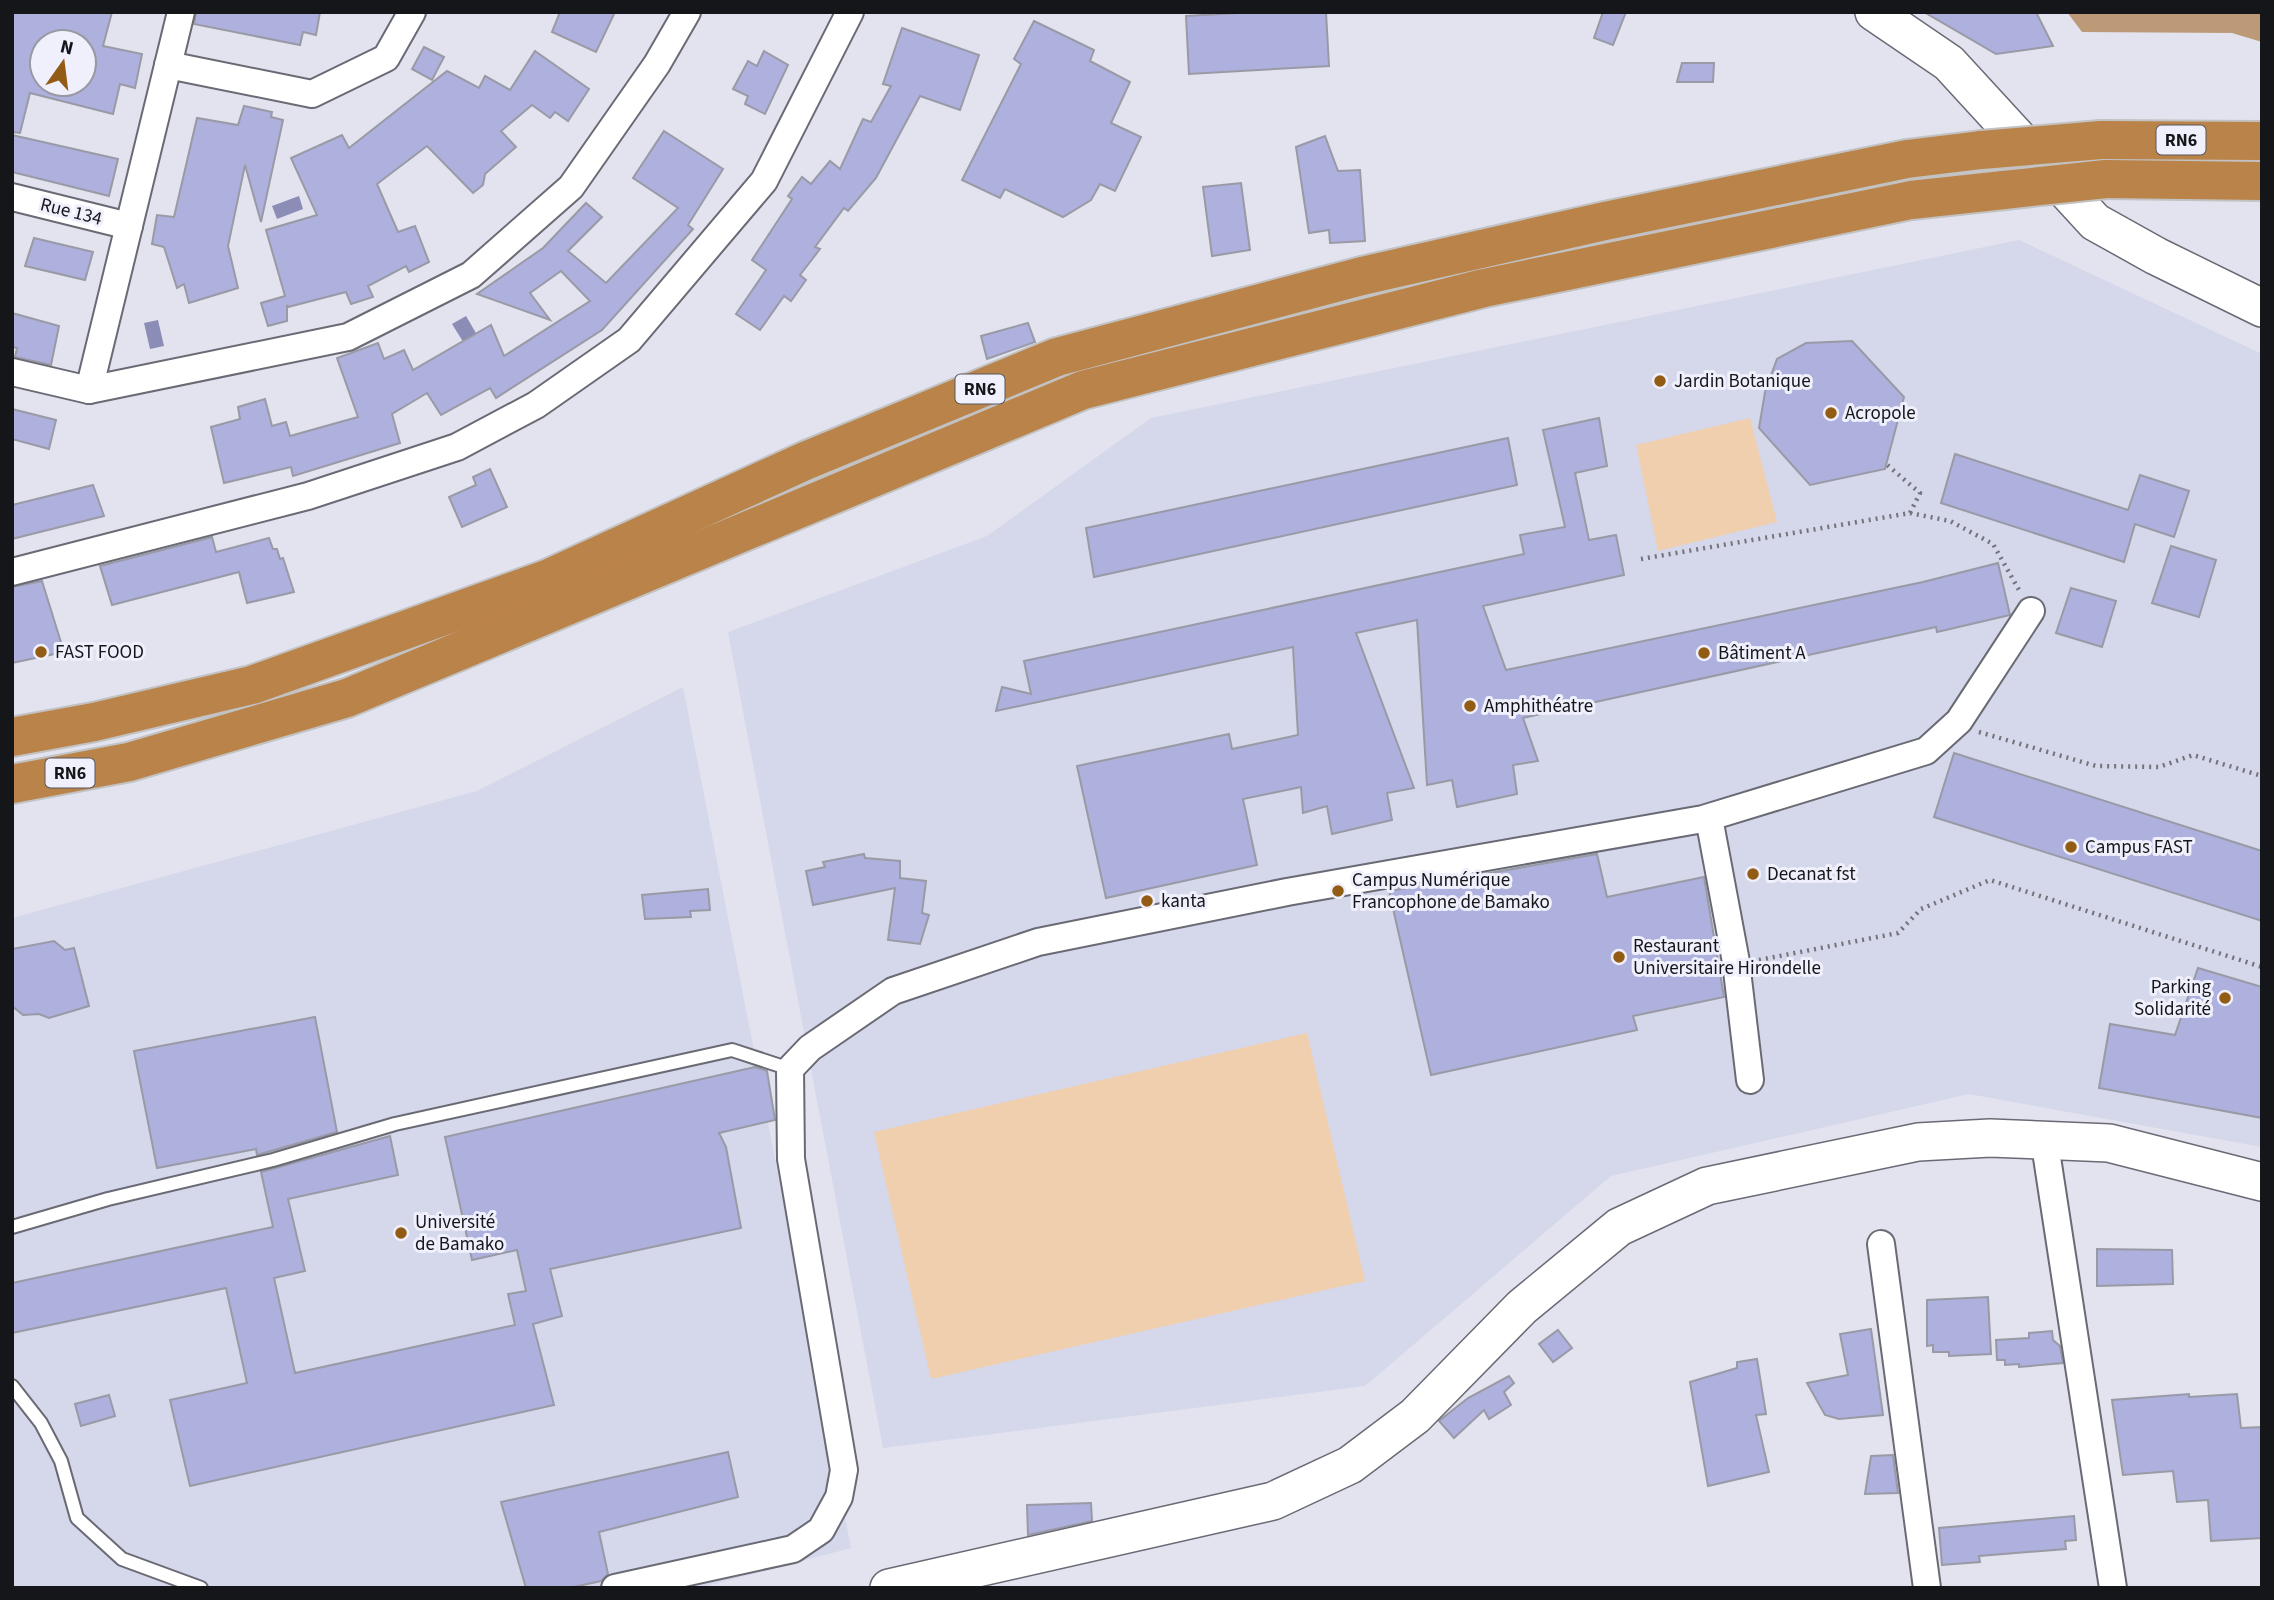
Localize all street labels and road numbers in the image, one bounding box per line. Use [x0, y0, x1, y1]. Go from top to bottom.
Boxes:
road number: RN6 [2156, 125, 2206, 154]
street label: Rue 134 [37, 191, 105, 233]
road number: RN6 [956, 374, 1004, 404]
road number: RN6 [46, 758, 94, 788]

